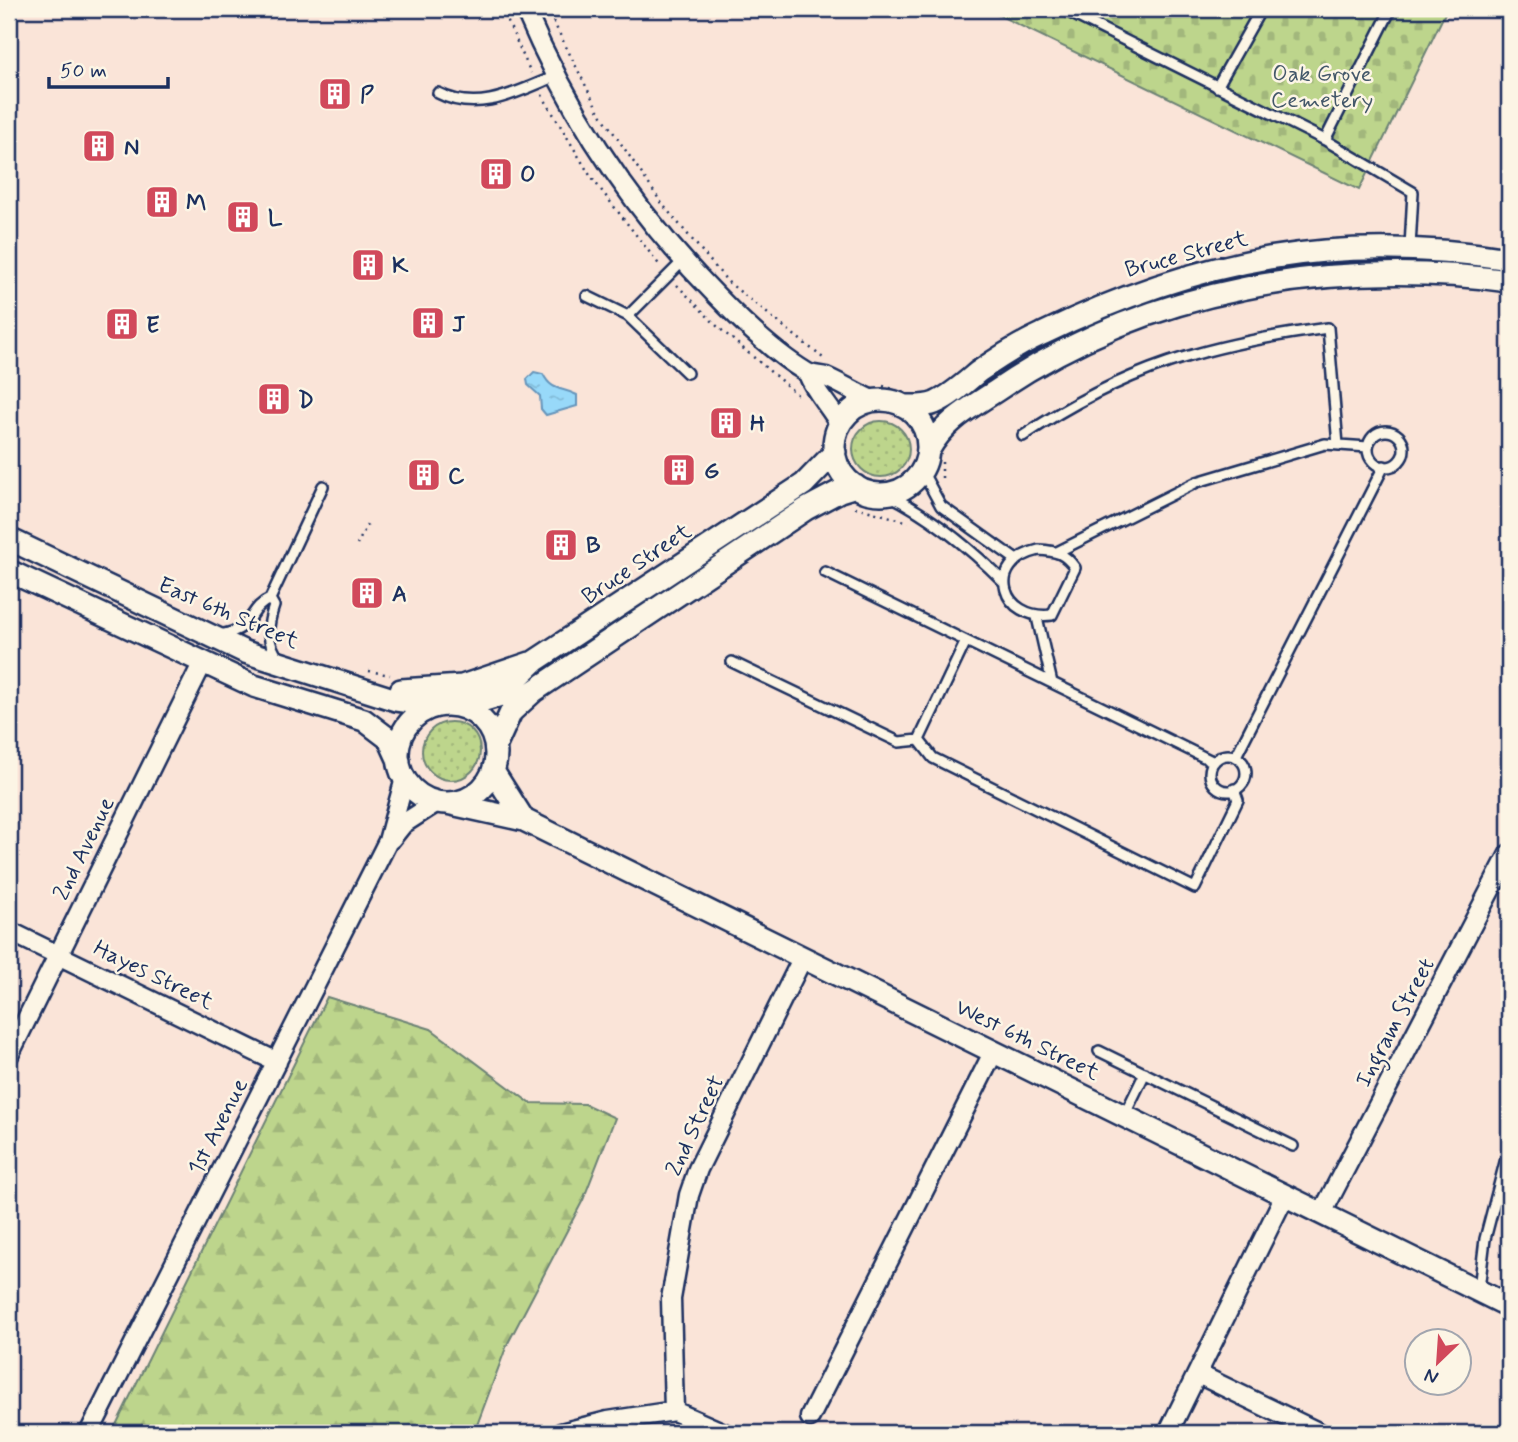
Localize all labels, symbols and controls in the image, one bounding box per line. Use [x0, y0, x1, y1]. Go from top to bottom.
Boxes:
scale bar [49, 46, 168, 90]
text: 50 m [60, 57, 107, 85]
park label: Oak Grove Cemetery [1271, 60, 1373, 116]
building icon: P [316, 75, 354, 113]
place label: P [360, 81, 374, 111]
building icon: N [80, 127, 118, 165]
place label: N [124, 133, 139, 163]
building icon: O [477, 155, 515, 193]
place label: O [520, 161, 536, 191]
building icon: M [143, 183, 181, 221]
place label: M [186, 189, 206, 219]
building icon: L [224, 198, 262, 236]
place label: L [268, 204, 283, 234]
street label: Bruce Street [1122, 224, 1252, 286]
building icon: K [349, 246, 387, 284]
place label: K [392, 252, 409, 282]
building icon: J [409, 304, 447, 342]
building icon: E [103, 305, 141, 343]
place label: J [452, 310, 465, 340]
place label: E [146, 311, 160, 341]
building icon: D [255, 380, 293, 418]
place label: D [298, 386, 314, 416]
building icon: H [707, 404, 745, 442]
place label: H [750, 410, 765, 440]
building icon: G [660, 451, 698, 489]
building icon: C [405, 456, 443, 494]
place label: G [704, 457, 719, 487]
place label: C [448, 462, 465, 492]
street label: Bruce Street [577, 517, 698, 612]
building icon: B [542, 526, 580, 564]
place label: B [586, 532, 601, 562]
street label: East 6th Street [153, 571, 304, 657]
building icon: A [348, 574, 386, 612]
place label: A [392, 580, 407, 610]
street label: 2nd Avenue [47, 792, 123, 905]
street label: Hayes Street [88, 934, 219, 1018]
street label: Ingram Street [1349, 953, 1444, 1094]
street label: West 6th Street [950, 993, 1104, 1089]
street label: 2nd Street [659, 1071, 732, 1181]
street label: 1st Avenue [182, 1074, 256, 1180]
north arrow [1402, 1326, 1472, 1396]
text: N [1420, 1362, 1442, 1390]

